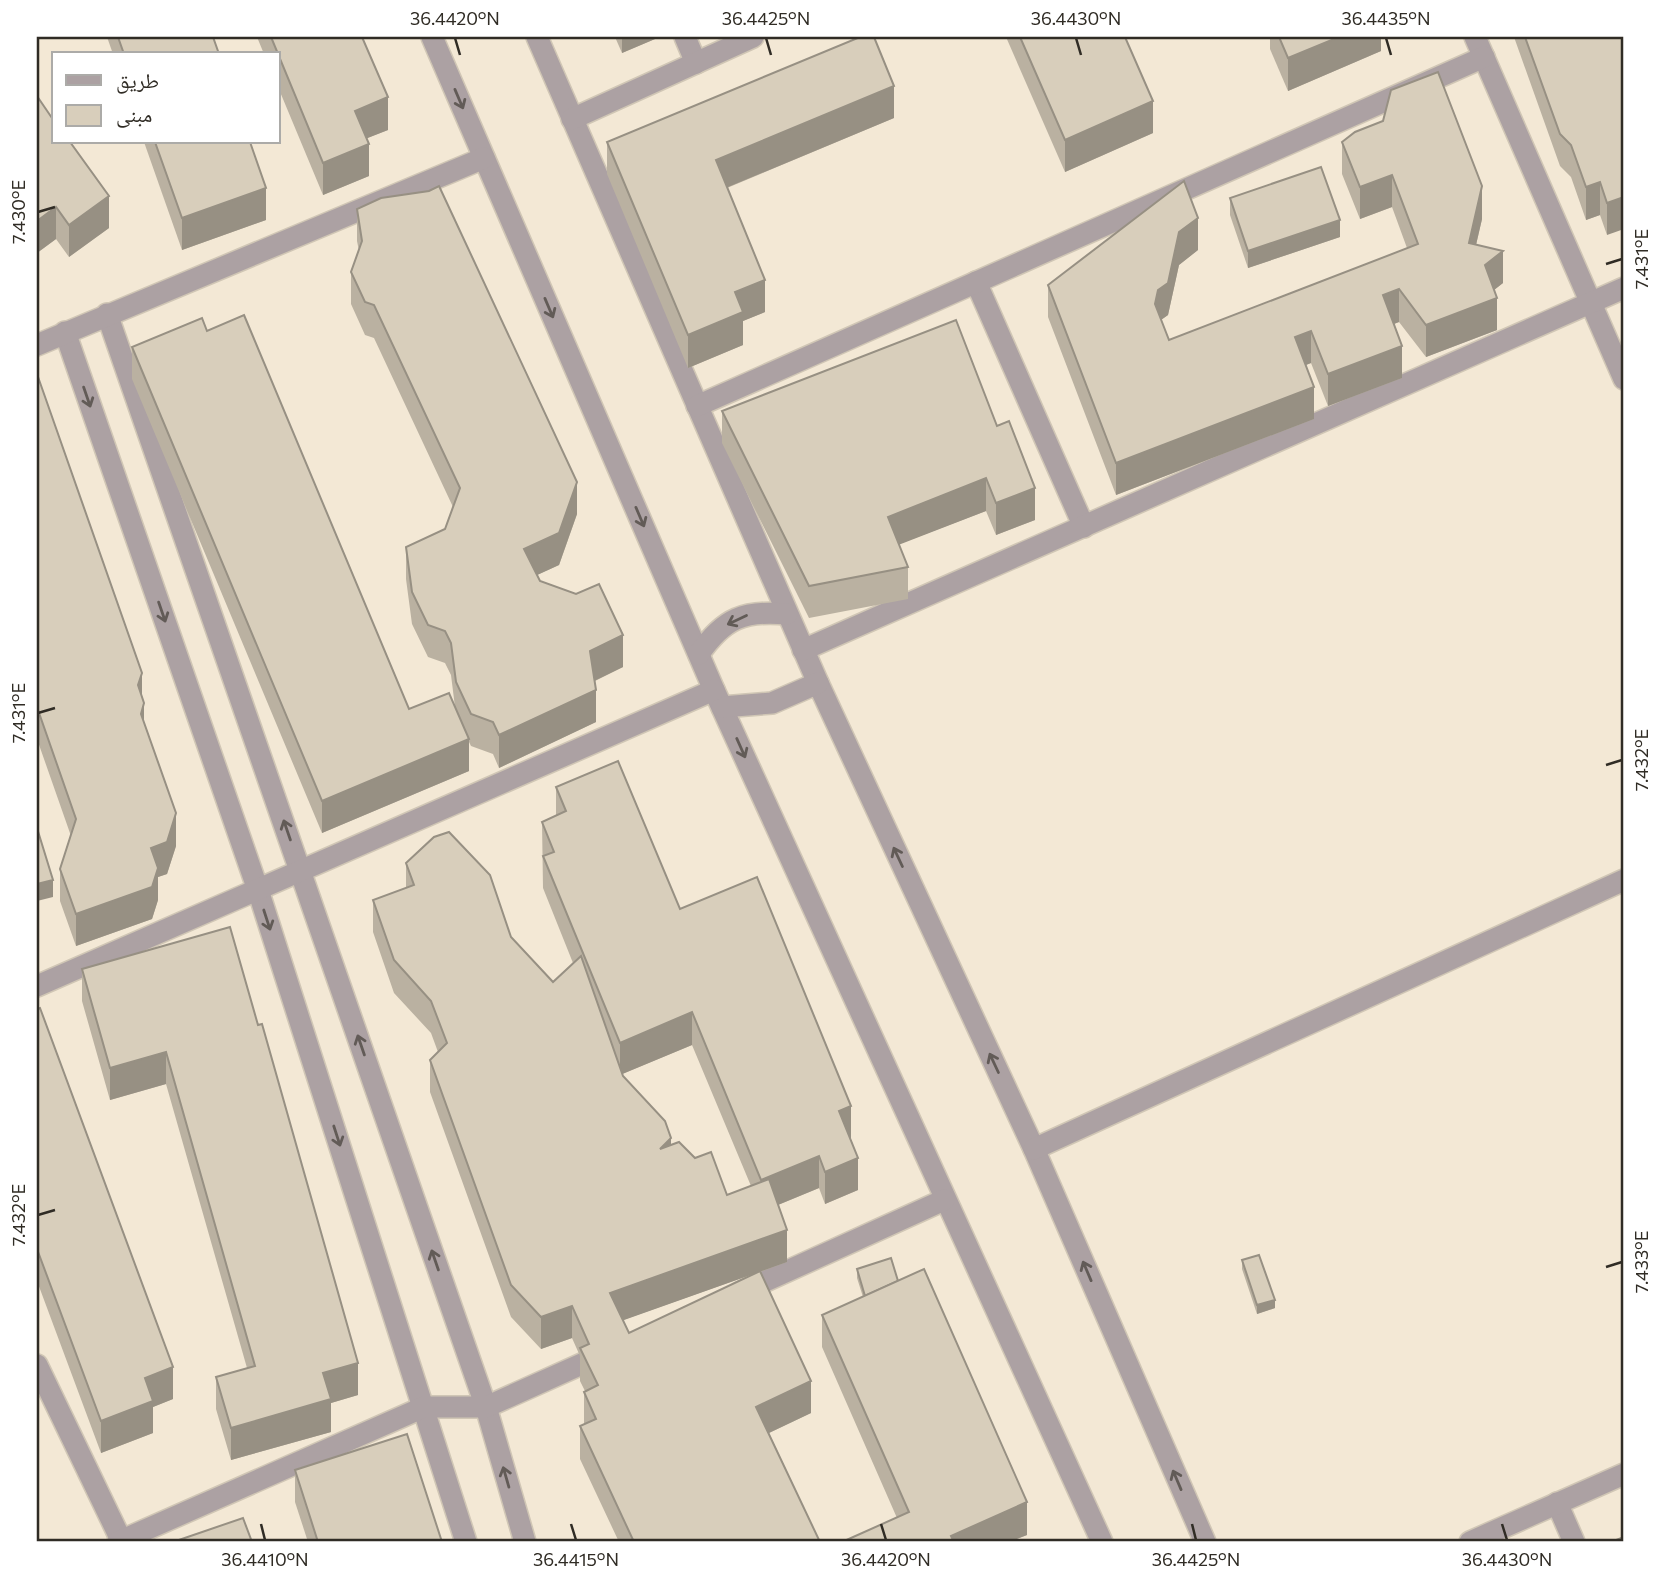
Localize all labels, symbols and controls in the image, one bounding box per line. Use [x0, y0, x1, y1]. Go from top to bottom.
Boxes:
text: 36.4420°N [410, 7, 500, 29]
text: 36.4425°N [722, 7, 810, 29]
text: 36.4430°N [1031, 7, 1121, 29]
text: 36.4435°N [1341, 7, 1431, 29]
legend [52, 52, 280, 144]
text: طريق [116, 67, 159, 94]
one-way arrow [453, 88, 466, 110]
text: مبنى [116, 101, 152, 128]
text: 7.430°E [7, 180, 29, 244]
text: 7.431°E [1630, 229, 1652, 289]
one-way arrow [543, 297, 556, 318]
one-way arrow [81, 386, 94, 408]
one-way arrow [634, 506, 647, 527]
one-way arrow [156, 601, 169, 623]
one-way arrow [727, 614, 748, 627]
text: 7.431°E [7, 683, 29, 743]
text: 7.432°E [1630, 729, 1652, 791]
one-way arrow [735, 737, 748, 758]
one-way arrow [280, 820, 292, 842]
one-way arrow [891, 847, 905, 868]
one-way arrow [262, 908, 275, 930]
one-way arrow [354, 1035, 366, 1057]
one-way arrow [987, 1053, 1000, 1074]
one-way arrow [332, 1125, 344, 1147]
text: 7.432°E [7, 1184, 29, 1246]
text: 7.433°E [1630, 1231, 1652, 1293]
one-way arrow [428, 1250, 440, 1272]
one-way arrow [1080, 1261, 1093, 1282]
one-way arrow [499, 1466, 512, 1488]
one-way arrow [1170, 1469, 1183, 1491]
text: 36.4410°N [221, 1548, 309, 1570]
text: 36.4415°N [533, 1548, 619, 1570]
text: 36.4420°N [841, 1548, 931, 1570]
text: 36.4425°N [1152, 1548, 1240, 1570]
text: 36.4430°N [1462, 1548, 1552, 1570]

